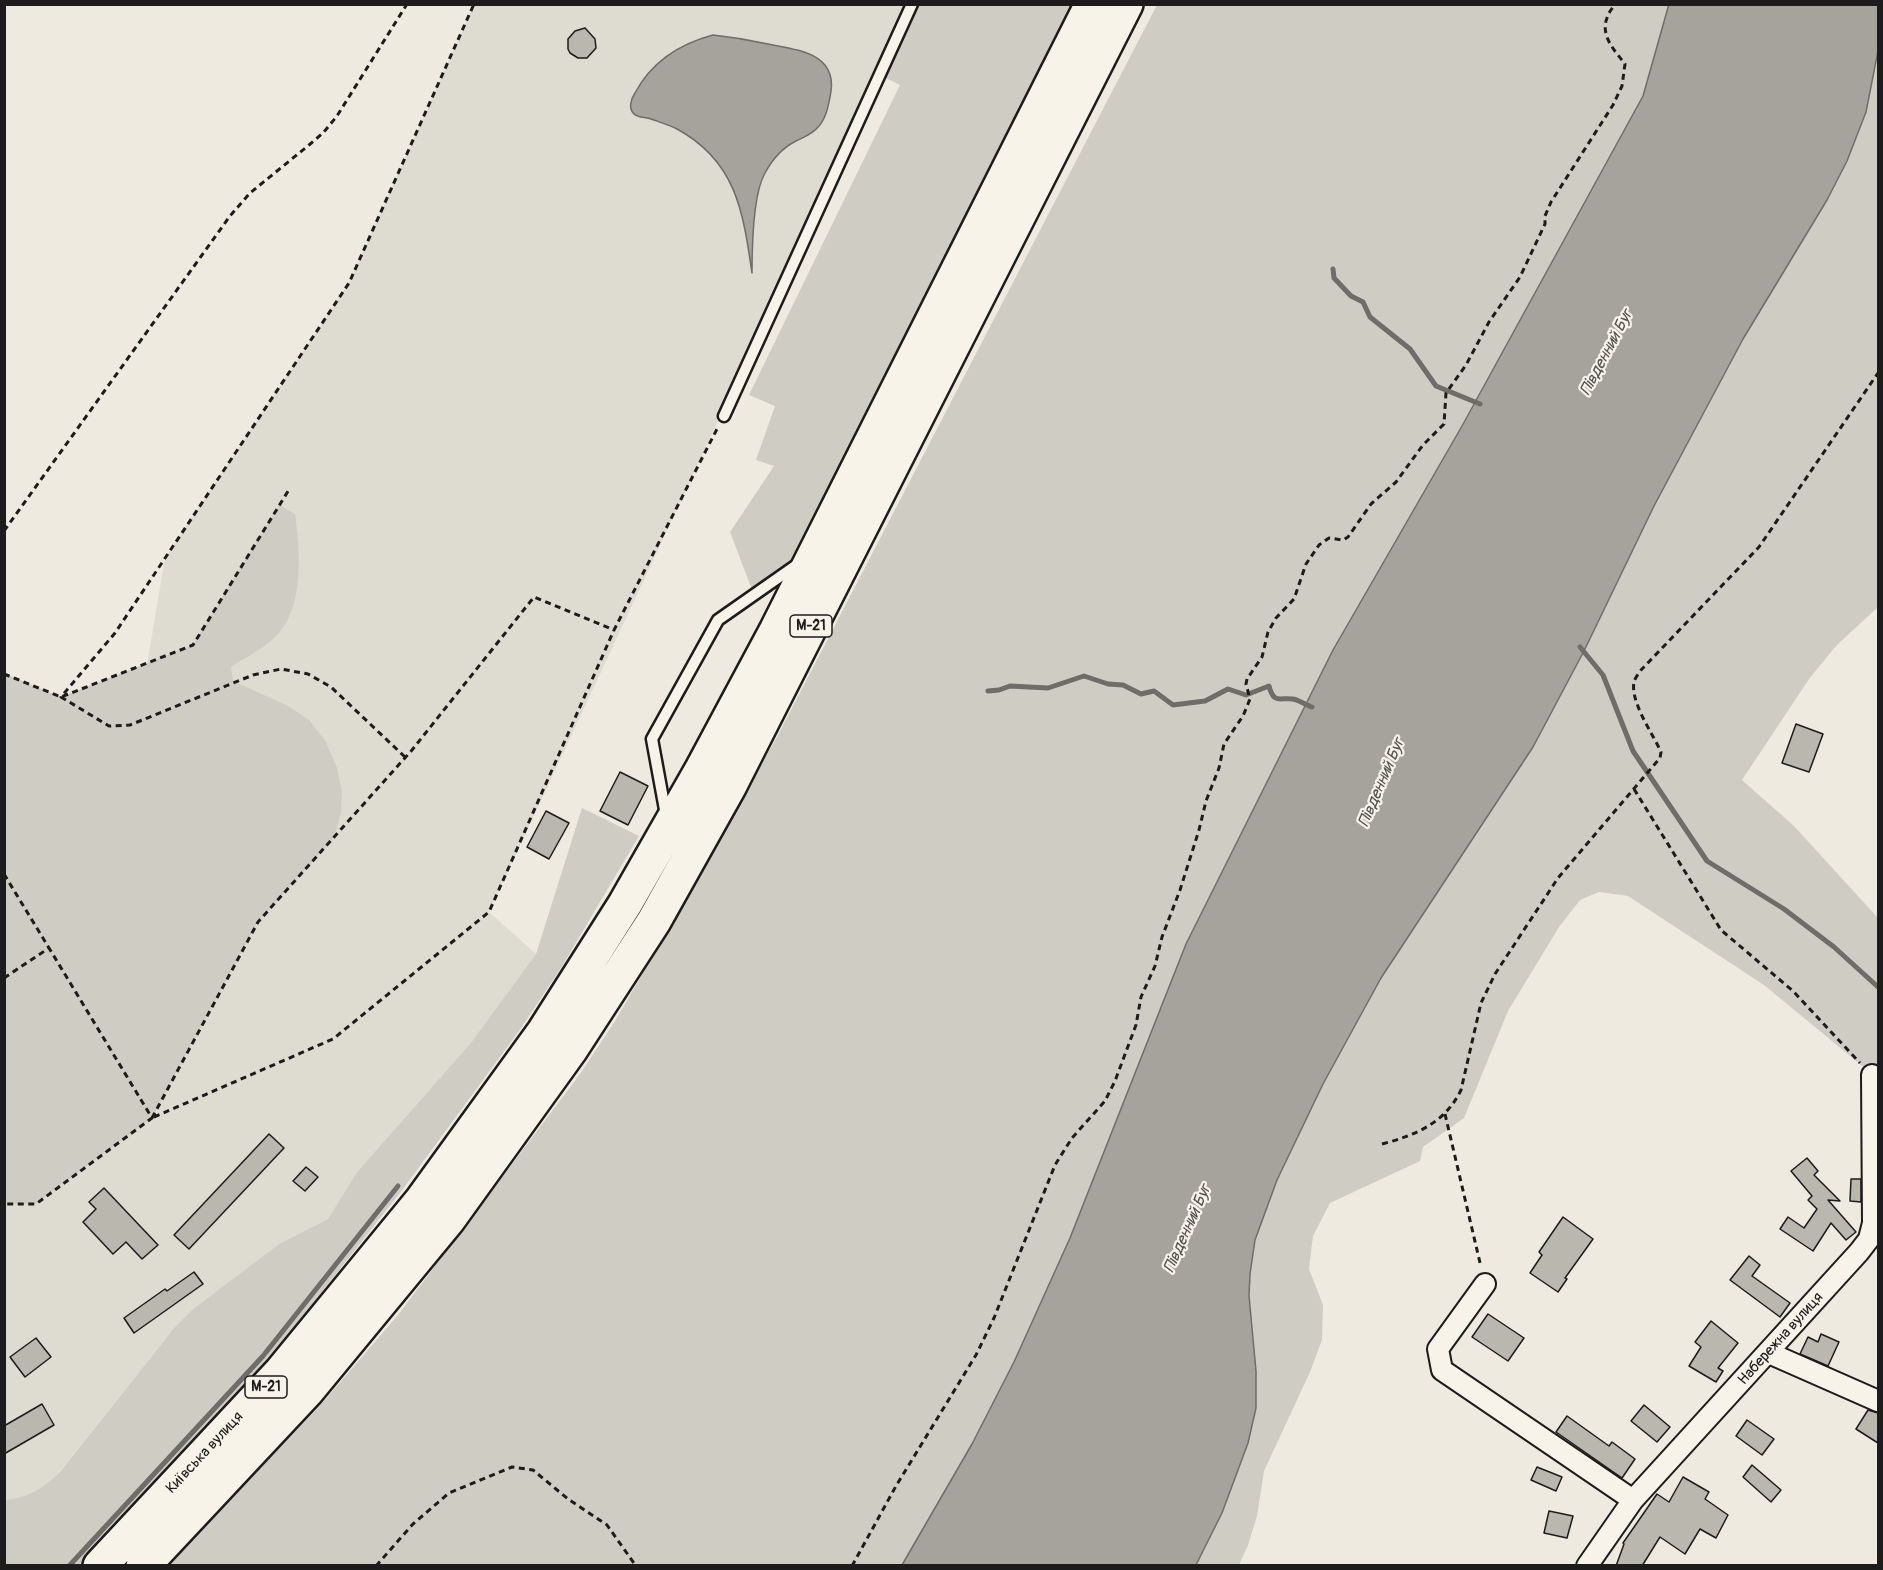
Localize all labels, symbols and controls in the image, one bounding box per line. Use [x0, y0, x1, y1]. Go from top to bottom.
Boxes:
water label: Південний Буг [1576, 307, 1638, 399]
road number: М-21 [790, 615, 832, 637]
water label: Південний Буг [1355, 736, 1409, 830]
water label: Південний Буг [1160, 1182, 1216, 1276]
street label: Набережна вулиця [1735, 1289, 1827, 1389]
road number: М-21 [245, 1376, 287, 1398]
street label: Київська вулиця [163, 1408, 247, 1498]

